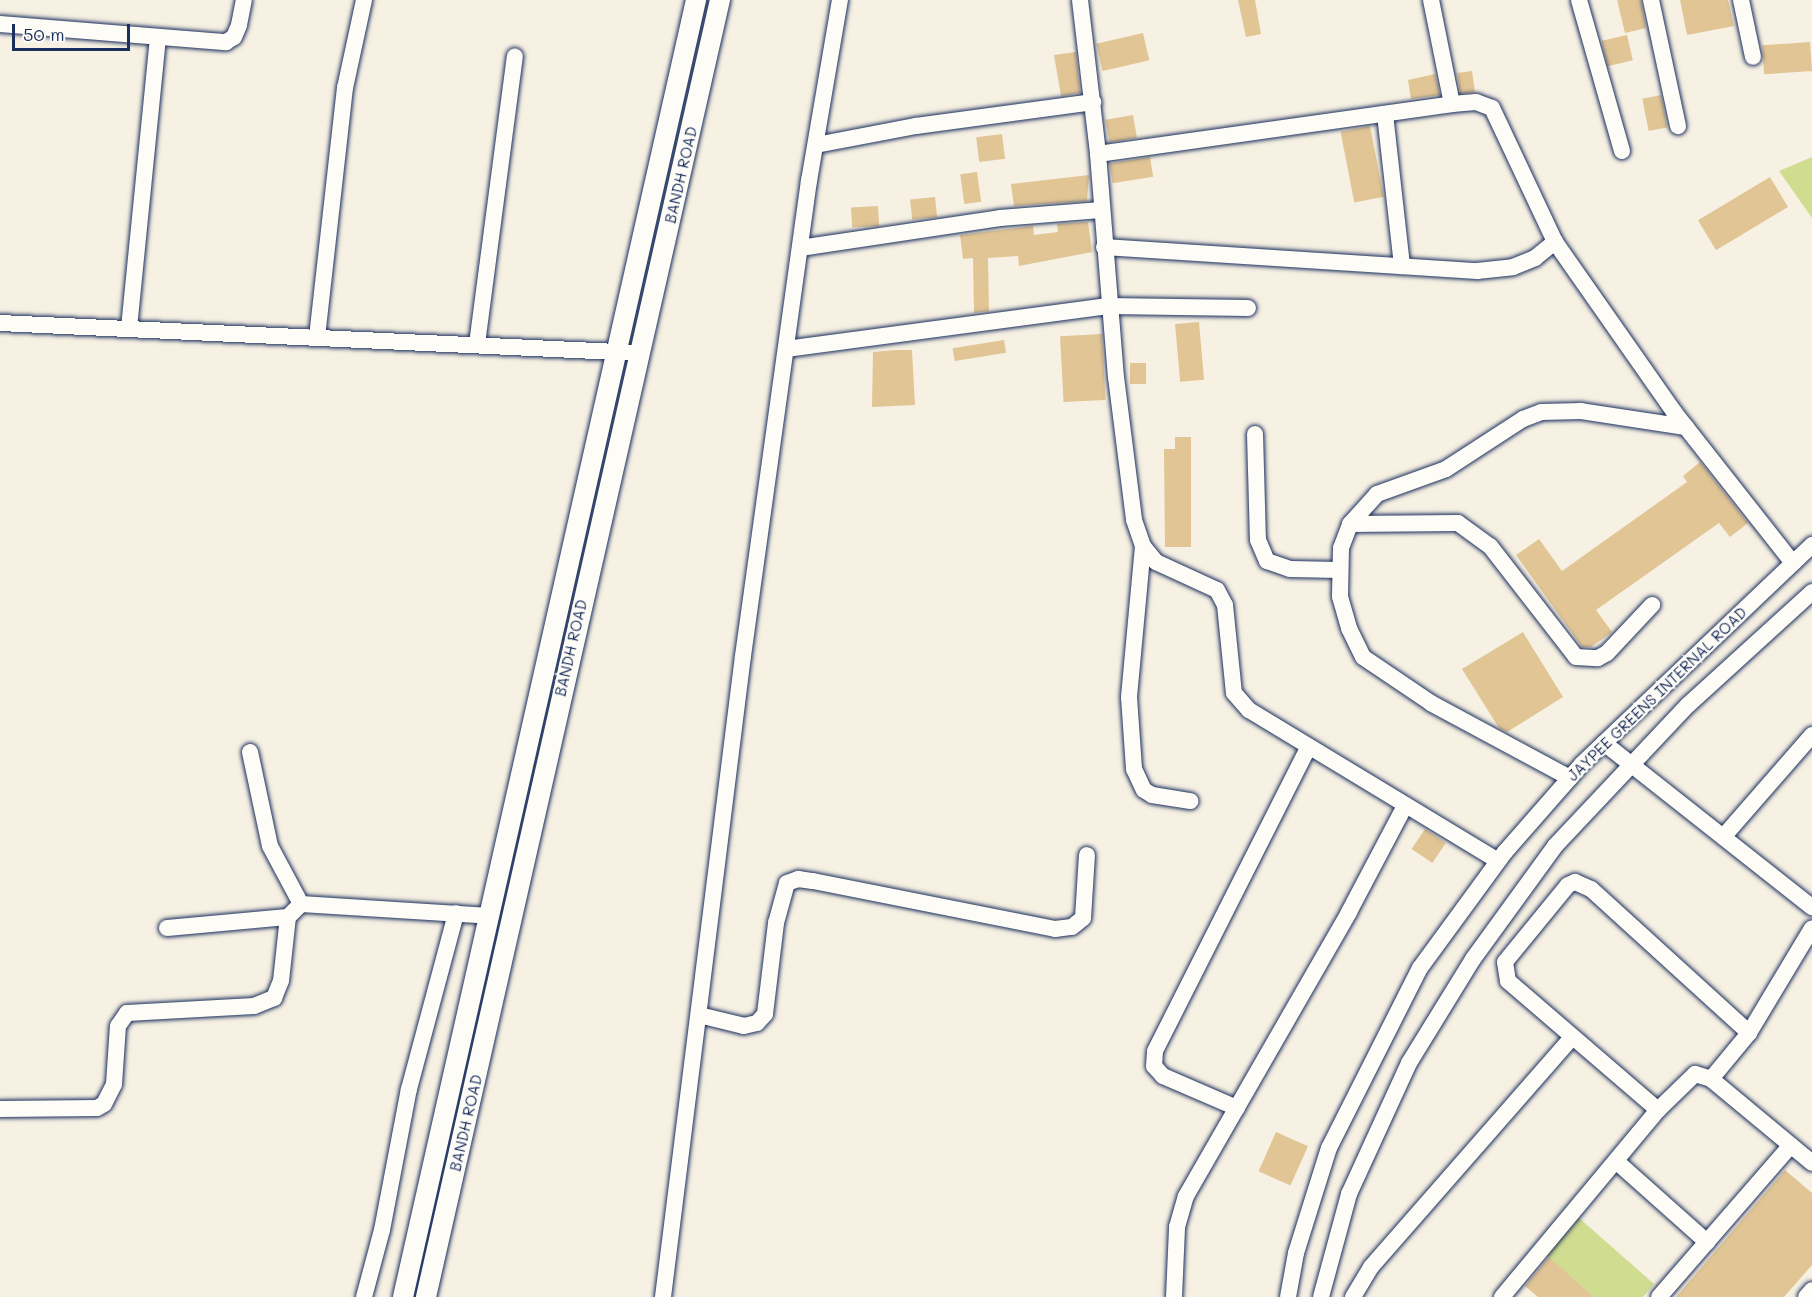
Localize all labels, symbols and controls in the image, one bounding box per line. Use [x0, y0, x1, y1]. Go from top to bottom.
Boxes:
scale bar [15, 12, 134, 50]
text: 50 m [23, 22, 65, 46]
street label: BANDH ROAD [661, 125, 701, 225]
street label: BANDH ROAD [551, 598, 591, 698]
street label: JAYPEE GREENS INTERNAL ROAD [1564, 603, 1750, 785]
street label: BANDH ROAD [446, 1073, 486, 1173]

